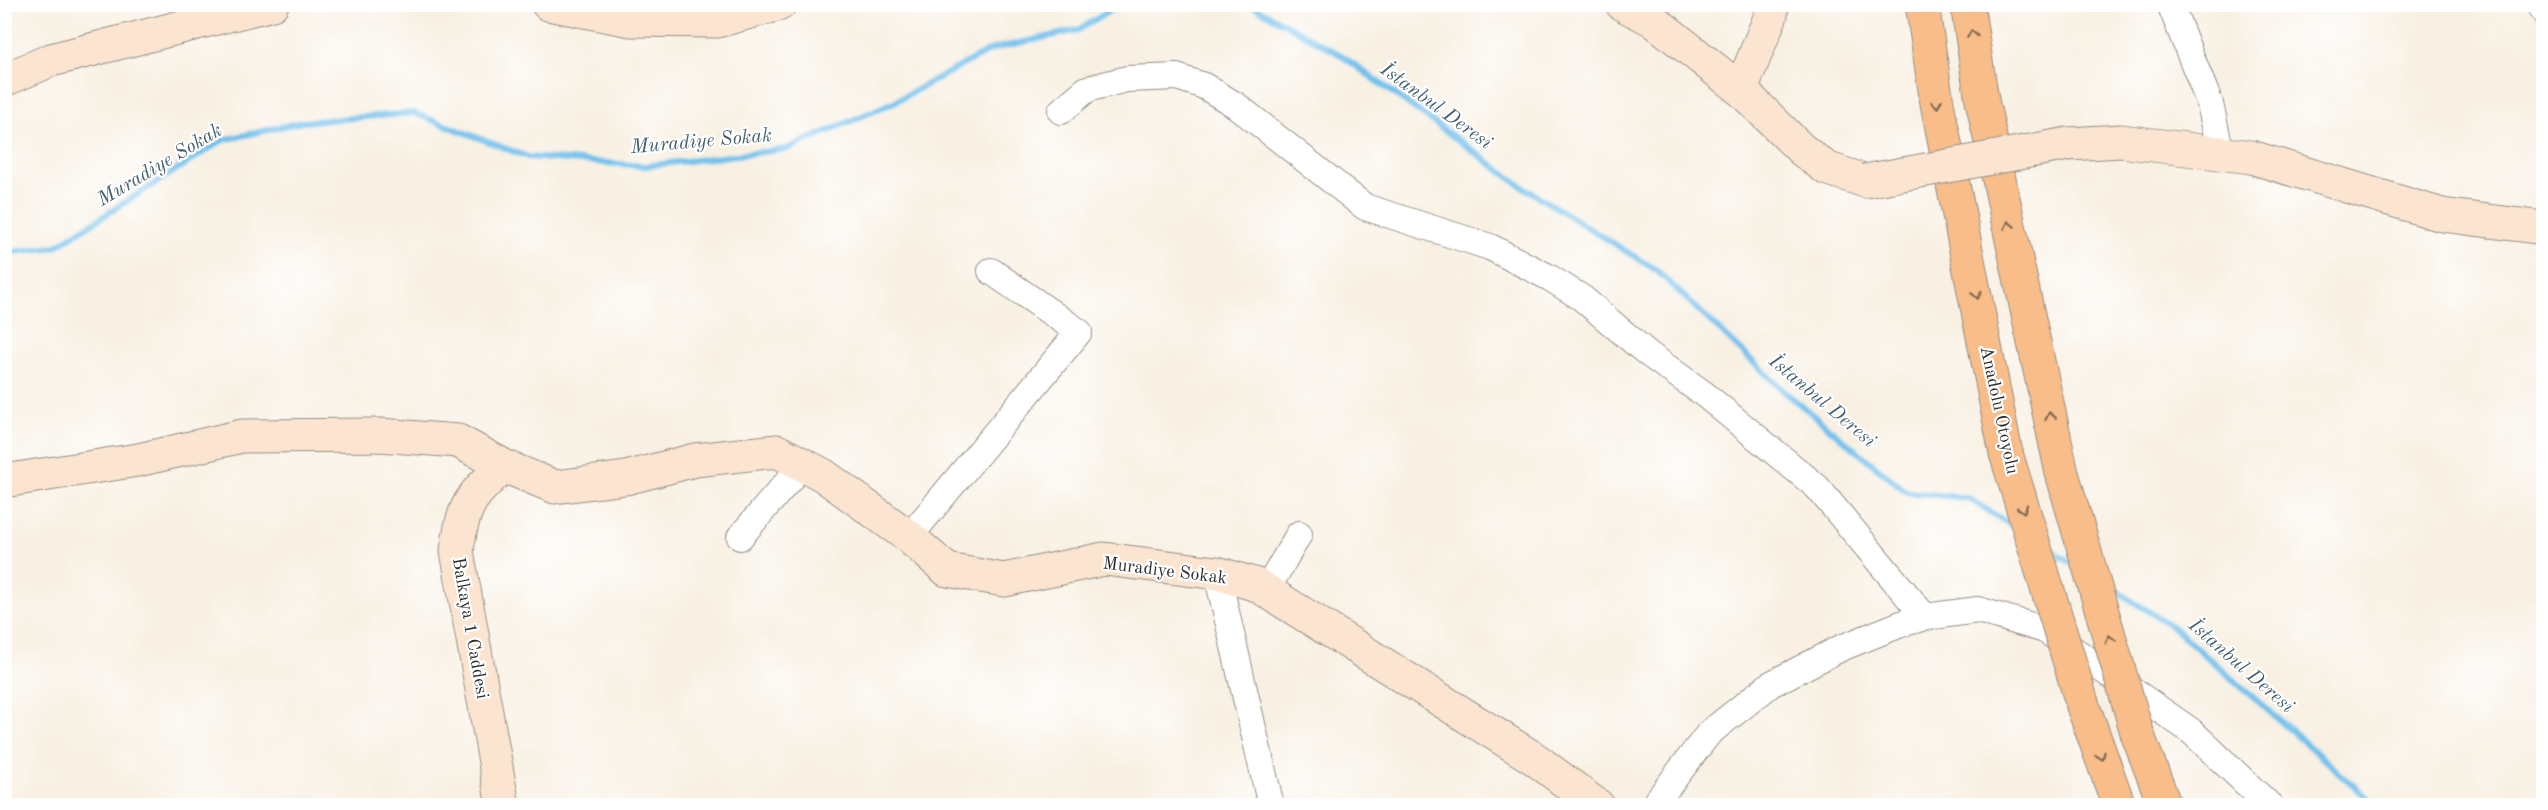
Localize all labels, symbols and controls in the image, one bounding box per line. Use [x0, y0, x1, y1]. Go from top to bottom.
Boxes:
one-way arrow [1966, 29, 1978, 38]
water label: İstanbul Deresi [1376, 57, 1497, 154]
one-way arrow [1930, 98, 1943, 108]
water label: Muradiye Sokak [93, 120, 226, 211]
water label: Muradiye Sokak [629, 126, 773, 158]
one-way arrow [2003, 220, 2016, 230]
one-way arrow [1970, 289, 1983, 299]
street label: Anadolu Otoyolu [1977, 345, 2021, 476]
water label: İstanbul Deresi [1764, 348, 1881, 452]
one-way arrow [2044, 411, 2057, 421]
one-way arrow [2016, 503, 2028, 514]
street label: Muradiye Sokak [1102, 554, 1228, 588]
street label: Balkaya 1 Caddesi [449, 556, 491, 700]
water label: İstanbul Deresi [2183, 613, 2299, 718]
one-way arrow [2105, 634, 2117, 645]
one-way arrow [2093, 750, 2106, 761]

